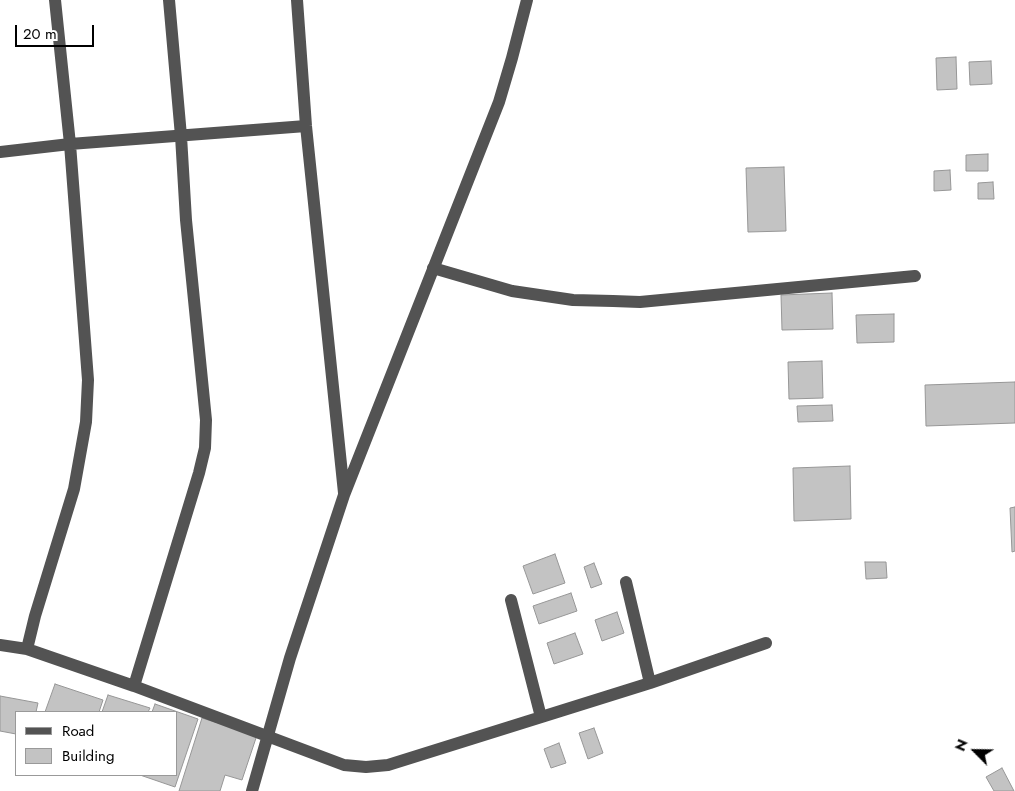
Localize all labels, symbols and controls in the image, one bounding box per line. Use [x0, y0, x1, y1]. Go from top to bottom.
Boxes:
scale bar [18, 15, 96, 47]
text: 20 m [23, 23, 57, 45]
legend [15, 711, 178, 776]
text: Road [62, 720, 94, 742]
north arrow [950, 726, 1000, 776]
text: N [950, 736, 973, 754]
text: Building [62, 745, 114, 767]

